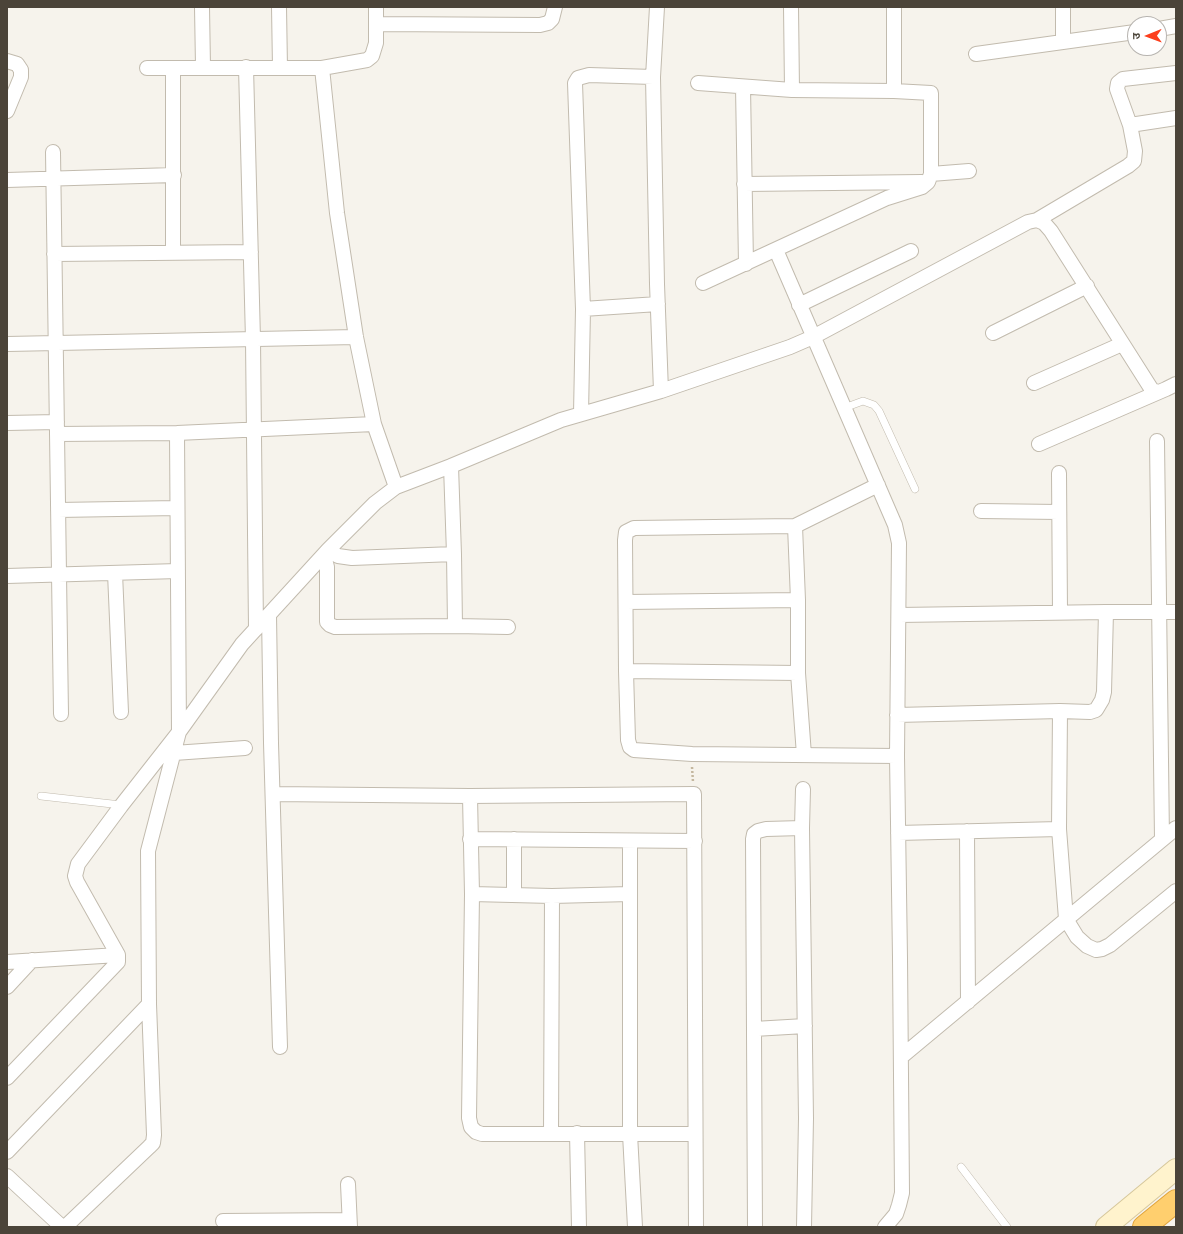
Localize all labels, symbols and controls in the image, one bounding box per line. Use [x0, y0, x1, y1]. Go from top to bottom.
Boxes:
north arrow [1127, 16, 1167, 56]
text: उ [1129, 33, 1143, 40]

